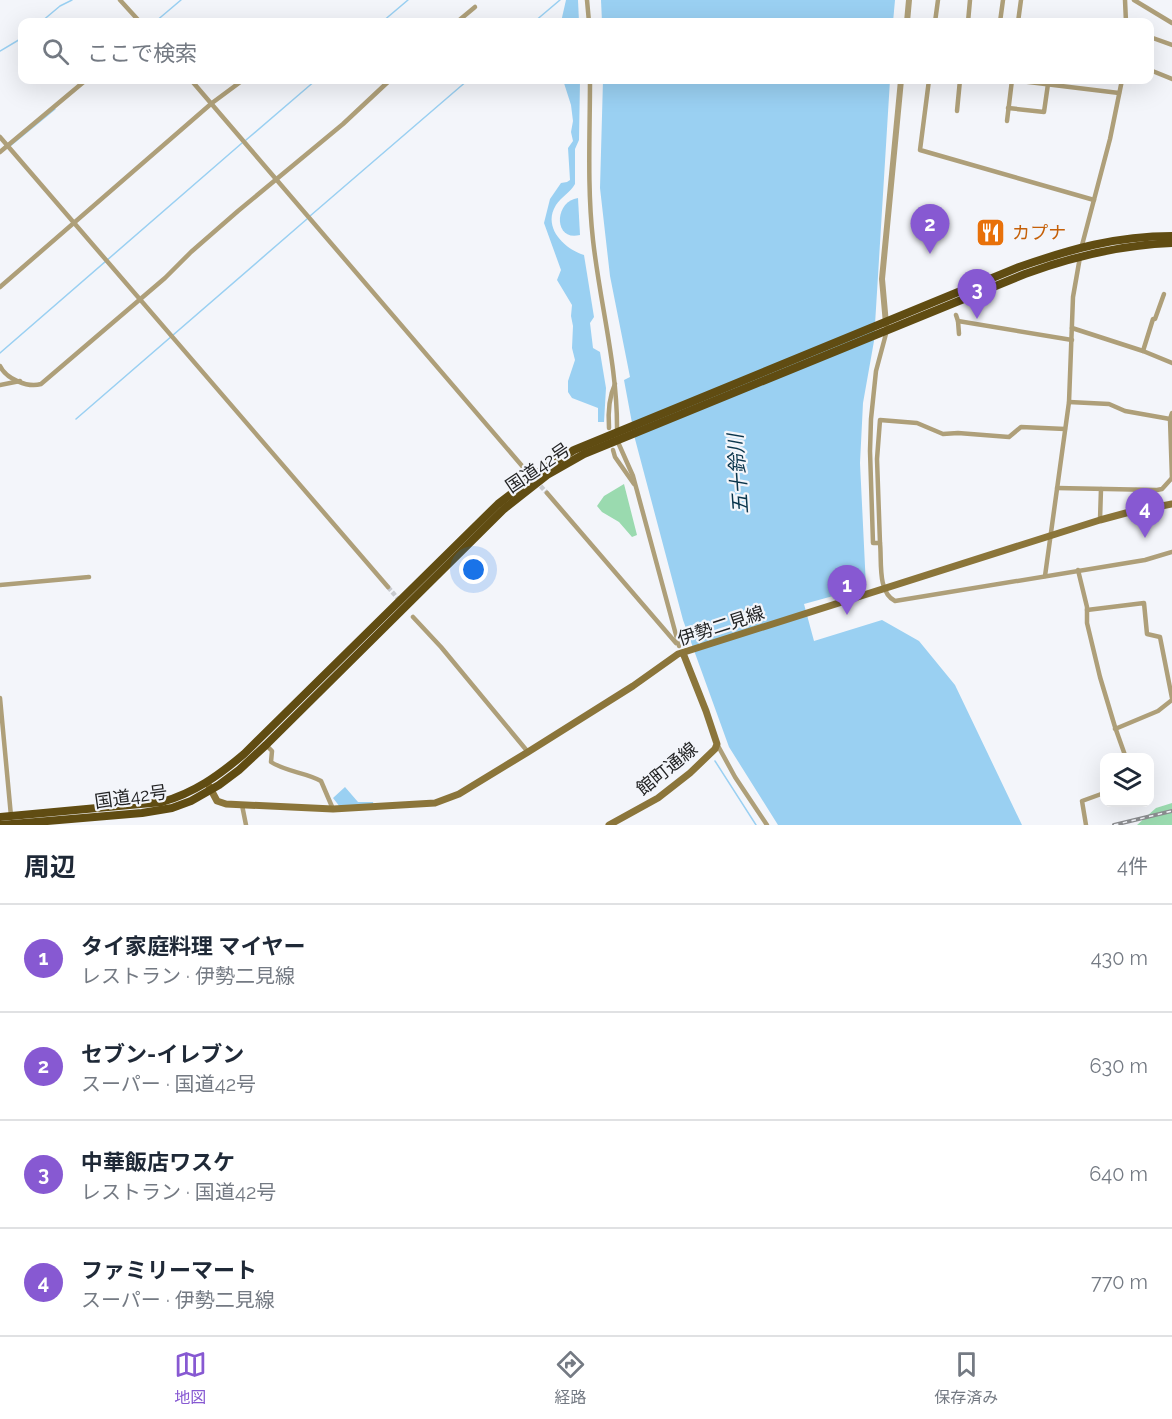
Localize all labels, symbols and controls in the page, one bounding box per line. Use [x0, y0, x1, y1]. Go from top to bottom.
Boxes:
search box [18, 18, 1154, 84]
icon: search [39, 35, 72, 68]
text: ここで検索 [87, 40, 197, 66]
pin: 2 [910, 204, 950, 254]
restaurant icon: カプナ [975, 217, 1007, 249]
place label: カプナ [1012, 222, 1066, 243]
pin: 3 [958, 270, 996, 319]
water label: 五十鈴川 [723, 431, 753, 515]
street label: 国道42号 [501, 438, 574, 497]
pin: 4 [1126, 488, 1164, 538]
your location [459, 555, 488, 584]
pin: 1 [828, 566, 866, 615]
street label: 伊勢二見線 [675, 602, 767, 649]
street label: 館町通線 [632, 738, 701, 799]
map controls [1100, 753, 1154, 807]
button: layers [1100, 753, 1154, 807]
street label: 国道42号 [93, 781, 169, 812]
text: 周辺 [24, 852, 76, 882]
text: 4件 [1117, 854, 1148, 878]
text: タイ家庭料理 マイヤー [81, 933, 306, 959]
text: 1 [39, 946, 48, 970]
text: 430 m [1091, 946, 1148, 970]
text: レストラン · 伊勢二見線 [81, 964, 295, 988]
text: セブン-イレブン [81, 1041, 244, 1067]
text: 2 [38, 1054, 49, 1078]
text: 630 m [1090, 1054, 1148, 1078]
text: スーパー · 国道42号 [81, 1072, 256, 1096]
text: 中華飯店ワスケ [81, 1149, 235, 1175]
text: 3 [38, 1162, 49, 1186]
text: 640 m [1089, 1162, 1148, 1186]
text: レストラン · 国道42号 [81, 1180, 276, 1204]
text: ファミリーマート [81, 1257, 257, 1283]
text: 4 [38, 1270, 49, 1294]
text: 770 m [1091, 1270, 1148, 1294]
text: スーパー · 伊勢二見線 [81, 1288, 275, 1312]
tab: 地図 [174, 1348, 207, 1408]
tab: 経路 [554, 1348, 587, 1408]
tab: 保存済み [934, 1348, 998, 1408]

